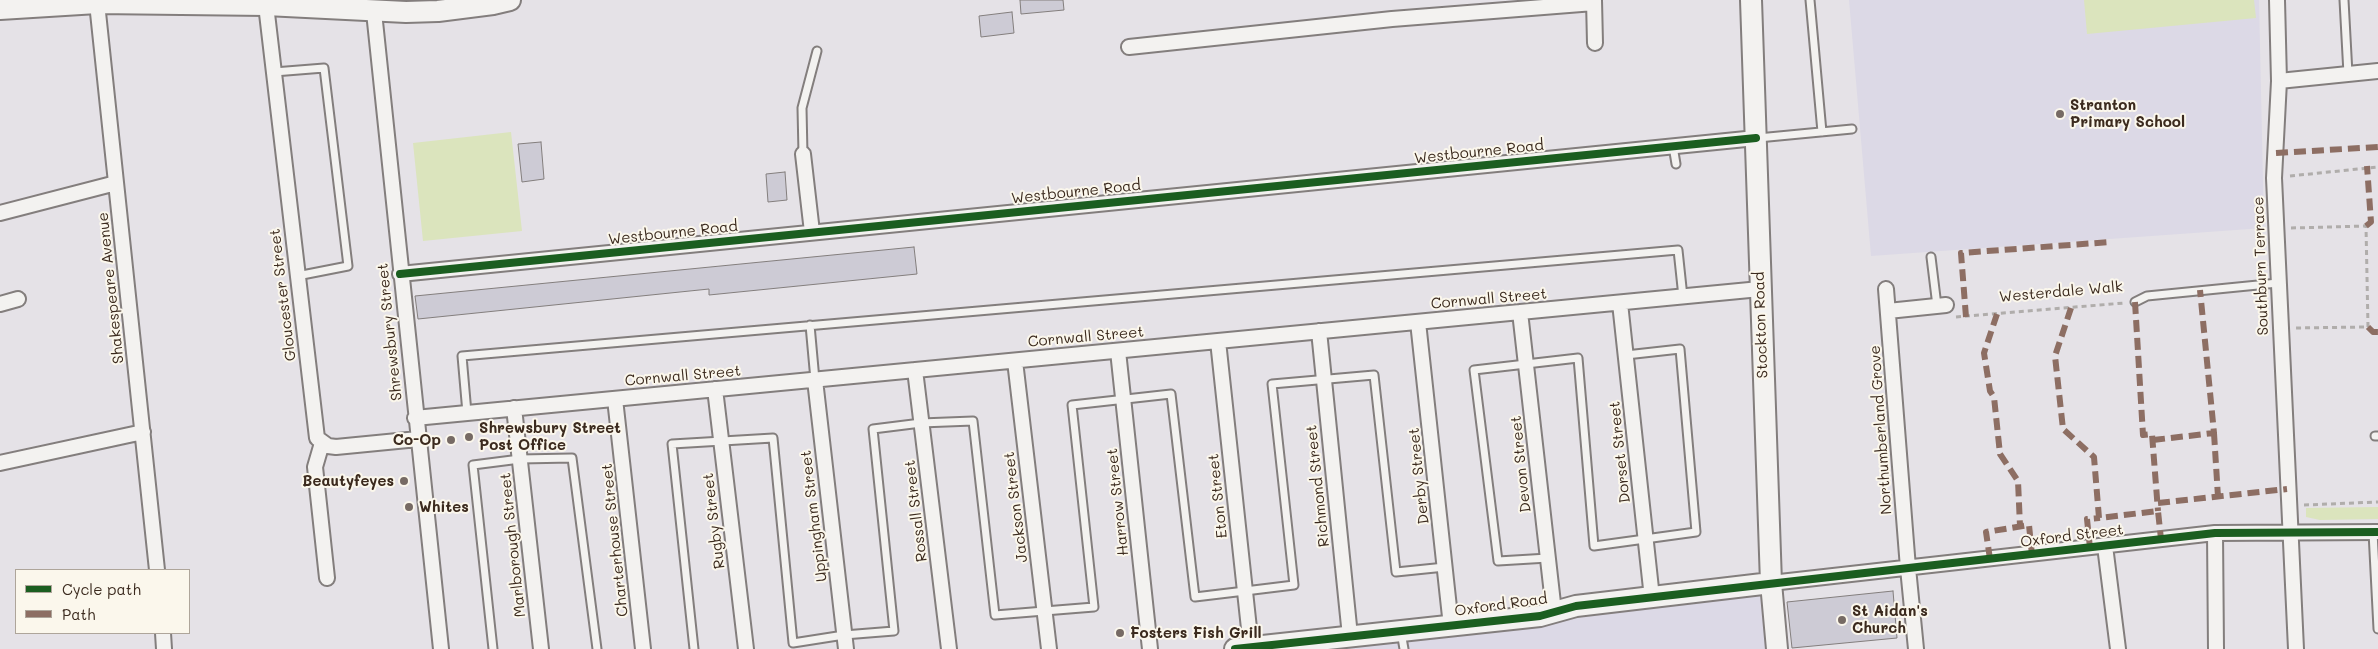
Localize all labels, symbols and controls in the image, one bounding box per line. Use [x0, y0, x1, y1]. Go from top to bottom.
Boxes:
place label: Stranton Primary School [2070, 96, 2185, 131]
marker: Stranton Primary School [2054, 108, 2066, 120]
street label: Westbourne Road [1413, 136, 1545, 168]
street label: Westbourne Road [1010, 176, 1142, 208]
street label: Southburn Terrace [2250, 196, 2272, 336]
street label: Shakespeare Avenue [94, 211, 128, 365]
street label: Westbourne Road [607, 217, 739, 249]
street label: Gloucester Street [266, 228, 300, 362]
street label: Shrewsbury Street [374, 262, 406, 402]
street label: Stockton Road [1750, 271, 1772, 379]
street label: Westerdale Walk [1998, 278, 2124, 306]
street label: Cornwall Street [1430, 285, 1548, 313]
street label: Cornwall Street [1027, 323, 1145, 351]
street label: Northumberland Grove [1866, 345, 1896, 515]
street label: Cornwall Street [624, 362, 742, 390]
street label: Dorset Street [1606, 400, 1634, 504]
street label: Devon Street [1507, 415, 1535, 513]
place label: Shrewsbury Street Post Office [479, 419, 621, 454]
street label: Richmond Street [1303, 424, 1333, 548]
street label: Derby Street [1405, 427, 1433, 525]
place label: Co-Op [393, 431, 441, 449]
marker: Shrewsbury Street Post Office [463, 431, 475, 443]
marker: Co-Op [445, 434, 457, 446]
street label: Harrow Street [1103, 447, 1133, 557]
street label: Uppingham Street [797, 449, 831, 583]
street label: Jackson Street [1000, 451, 1032, 563]
street label: Eton Street [1205, 453, 1231, 539]
street label: Rossall Street [901, 459, 931, 563]
street label: Charterhouse Street [598, 462, 632, 618]
place label: Beautyfeyes [302, 472, 394, 490]
street label: Marlborough Street [496, 472, 530, 618]
street label: Rugby Street [699, 472, 729, 570]
marker: Beautyfeyes [398, 475, 410, 487]
place label: Whites [419, 498, 469, 516]
marker: Whites [403, 501, 415, 513]
street label: Oxford Street [2019, 521, 2125, 551]
legend [15, 569, 190, 634]
text: Cycle path [62, 579, 141, 599]
street label: Oxford Road [1453, 590, 1549, 620]
place label: St Aidan's Church [1852, 602, 1928, 637]
text: Path [62, 604, 96, 624]
marker: St Aidan's Church [1836, 614, 1848, 626]
place label: Fosters Fish Grill [1130, 624, 1262, 642]
marker: Fosters Fish Grill [1114, 627, 1126, 639]

